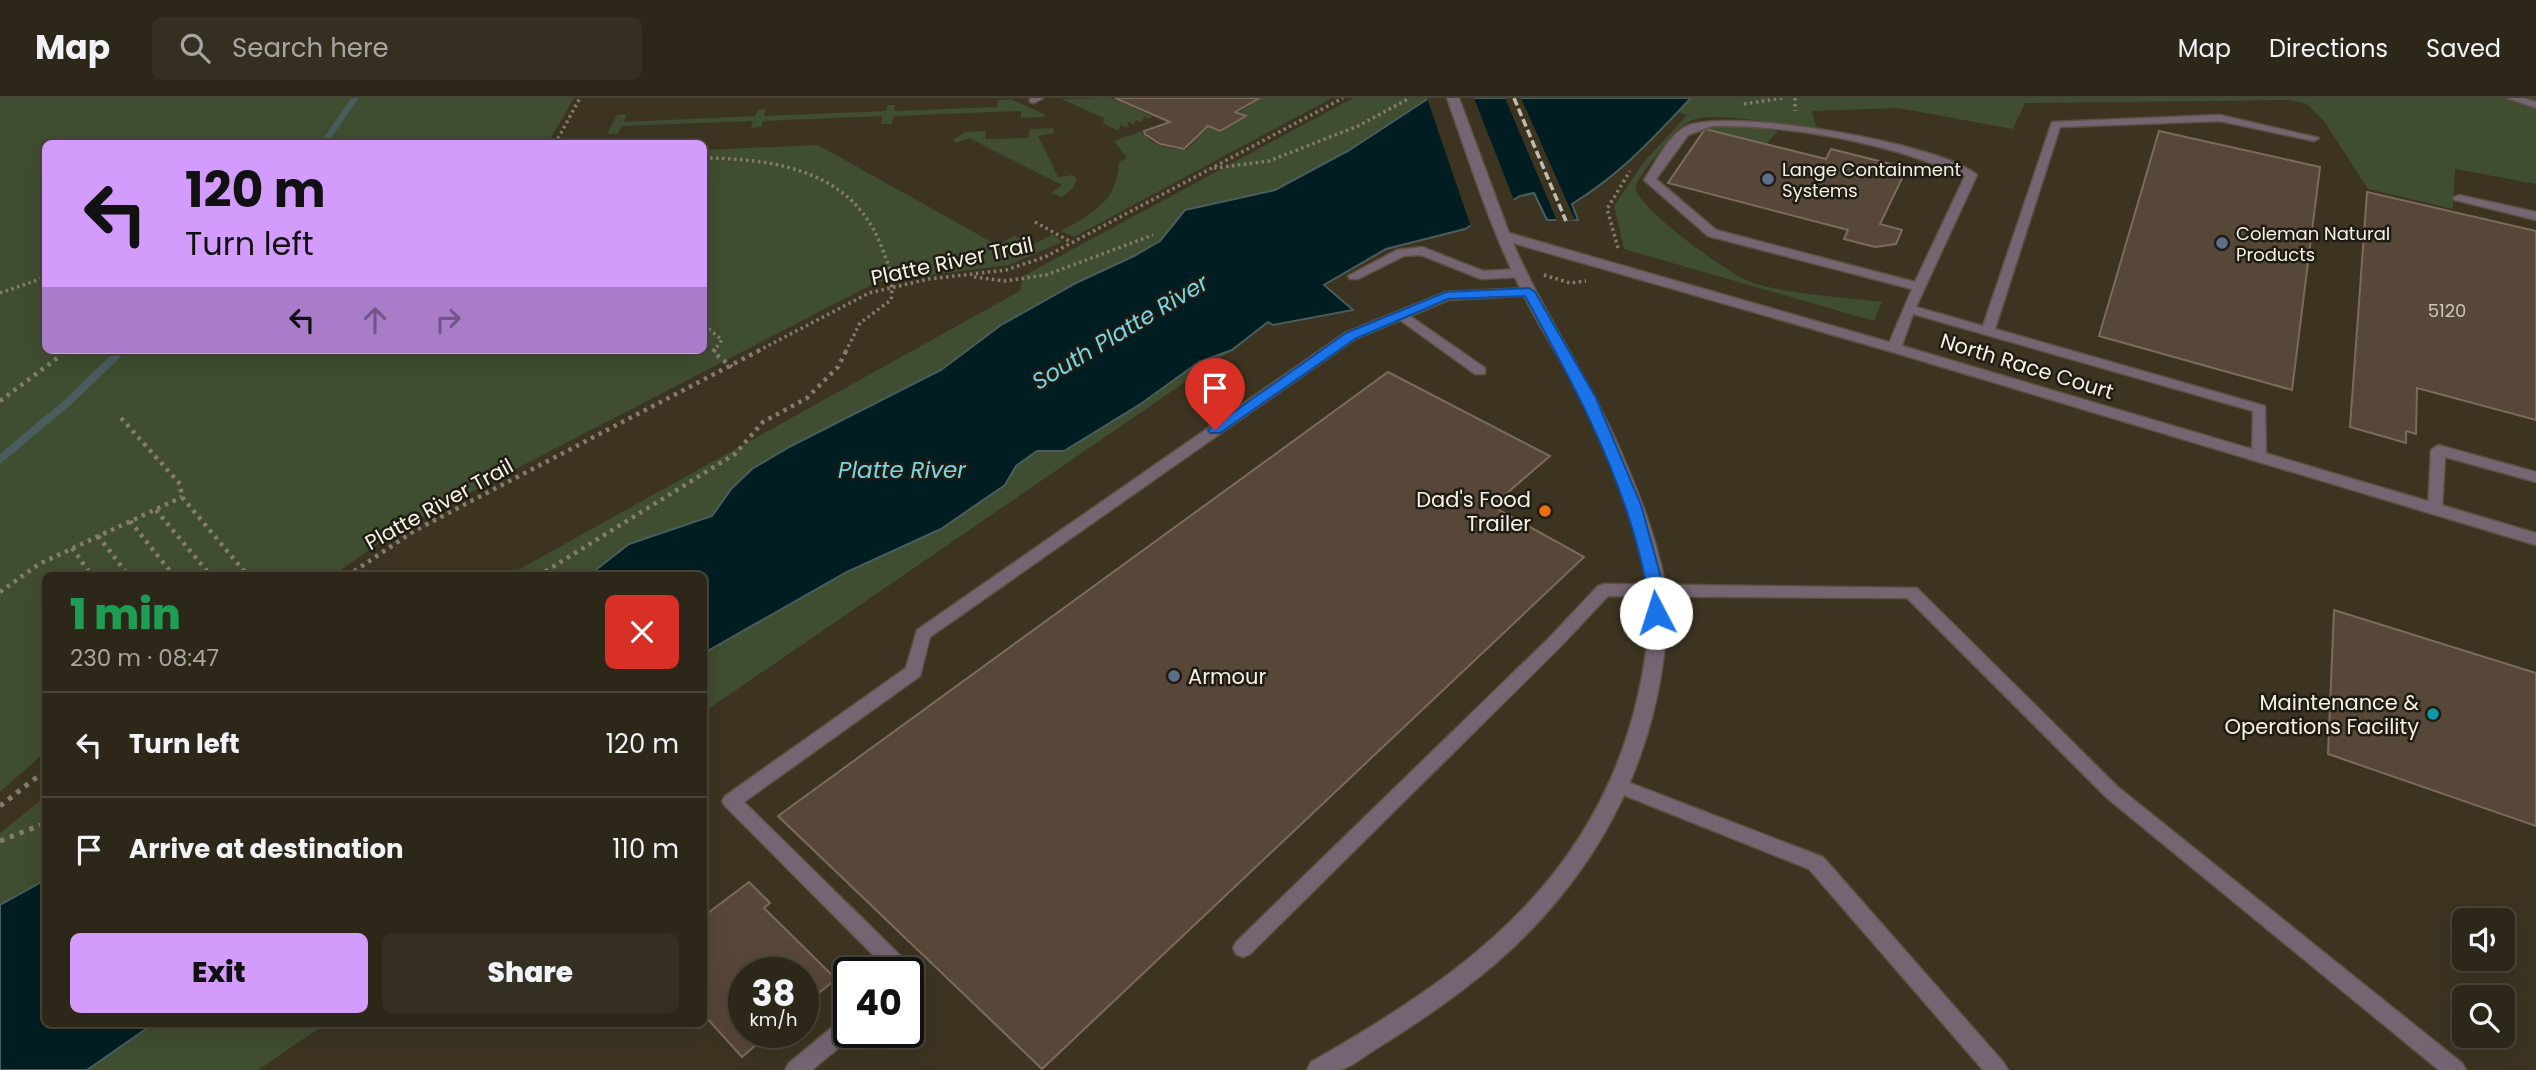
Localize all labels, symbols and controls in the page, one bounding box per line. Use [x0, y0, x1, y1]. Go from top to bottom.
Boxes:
search box [152, 17, 642, 80]
text: Map [35, 24, 110, 71]
icon: search [176, 29, 214, 67]
text: Search here [232, 30, 389, 66]
text: Map [2178, 32, 2231, 65]
text: Directions [2269, 32, 2388, 65]
text: Saved [2426, 32, 2501, 65]
text: 120 m [185, 156, 326, 224]
place label: Lange Containment Systems [1782, 157, 1961, 203]
icon: left [70, 168, 161, 259]
marker: Lange Containment Systems [1760, 171, 1776, 187]
text: Turn left [185, 221, 314, 266]
place label: Coleman Natural Products [2236, 221, 2390, 267]
street label: Platte River Trail [868, 230, 1036, 292]
marker: Coleman Natural Products [2214, 235, 2230, 251]
water label: South Platte River [1026, 266, 1215, 397]
house number: 5120 [2428, 298, 2466, 323]
icon: left [283, 301, 321, 339]
icon: ahead [356, 301, 394, 339]
icon: right [429, 301, 467, 339]
street label: North Race Court [1937, 326, 2117, 406]
pin [1185, 358, 1245, 430]
icon: arrive [1196, 369, 1234, 407]
street label: Platte River Trail [360, 451, 518, 557]
water label: Platte River [838, 454, 967, 486]
place label: Dad's Food Trailer [1416, 485, 1531, 538]
marker: Dad's Food Trailer [1537, 503, 1553, 519]
position arrow [1619, 576, 1693, 650]
text: 1 min [70, 585, 181, 644]
button: close [605, 595, 679, 669]
text: 230 m · 08:47 [70, 642, 219, 674]
place label: Armour [1188, 662, 1266, 691]
marker: Armour [1166, 668, 1182, 684]
place label: Maintenance & Operations Facility [2224, 688, 2419, 741]
marker: Maintenance & Operations Facility [2425, 706, 2441, 722]
icon: left [70, 726, 108, 764]
text: Turn left [129, 726, 240, 762]
text: 120 m [606, 726, 679, 762]
icon: arrive [70, 831, 108, 869]
text: Arrive at destination [129, 831, 404, 867]
text: 110 m [612, 831, 679, 867]
map controls [2452, 908, 2515, 1048]
button: sound [2452, 908, 2515, 971]
button: Exit [70, 933, 368, 1013]
button: Share [382, 933, 679, 1013]
speed limit sign: 40 [833, 957, 924, 1048]
text: 38 [752, 969, 795, 1018]
button: search [2452, 985, 2515, 1048]
text: km/h [750, 1007, 797, 1032]

